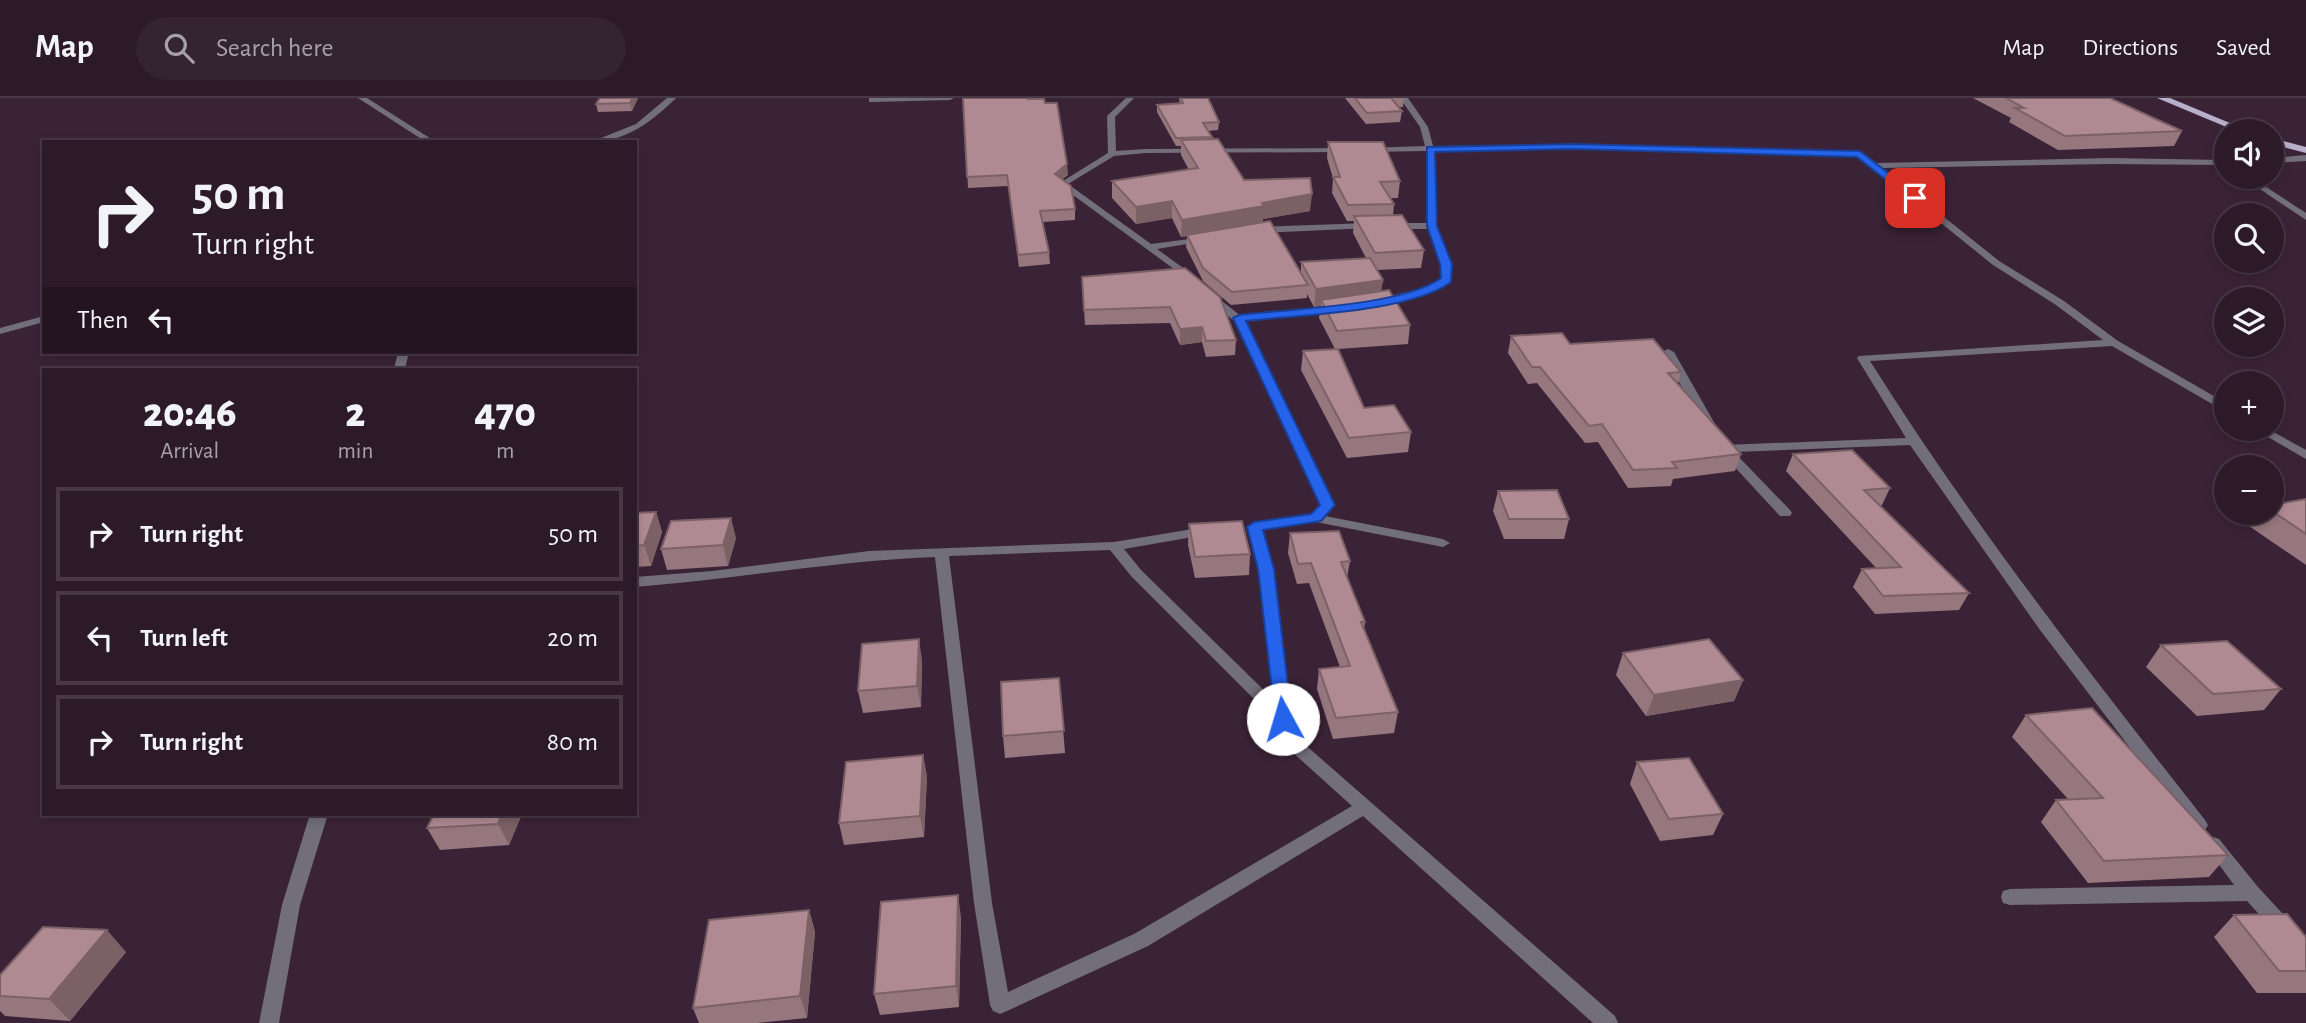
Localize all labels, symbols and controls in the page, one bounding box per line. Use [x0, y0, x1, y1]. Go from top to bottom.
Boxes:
search box [136, 17, 626, 80]
icon: search [160, 29, 198, 67]
text: Map [35, 31, 94, 64]
text: Search here [216, 35, 334, 61]
text: Map [2002, 36, 2044, 60]
text: Directions [2082, 36, 2178, 60]
text: Saved [2216, 36, 2271, 60]
map controls [2214, 119, 2284, 525]
button: sound [2214, 119, 2284, 189]
icon: right [77, 168, 168, 259]
pin [1885, 168, 1945, 228]
text: 50 m [192, 170, 286, 219]
icon: arrive [1896, 179, 1934, 217]
button: search [2214, 203, 2284, 273]
text: Turn right [192, 228, 314, 260]
button: layers [2214, 287, 2284, 357]
icon: left [142, 301, 180, 339]
text: Then [77, 307, 128, 333]
button: + [2214, 371, 2284, 441]
text: 20:46 [143, 392, 237, 434]
text: 2 [345, 392, 365, 434]
text: 470 [474, 392, 536, 434]
text: Arrival [160, 440, 219, 463]
text: min [337, 440, 373, 463]
text: m [496, 440, 514, 463]
button: − [2214, 455, 2284, 525]
icon: right [81, 515, 119, 553]
text: Turn right [140, 521, 243, 547]
text: 50 m [548, 521, 598, 547]
icon: left [81, 619, 119, 657]
text: Turn left [140, 625, 228, 651]
text: 20 m [547, 625, 598, 651]
position arrow [1246, 682, 1320, 756]
icon: right [81, 723, 119, 761]
text: Turn right [140, 729, 243, 755]
text: 80 m [547, 729, 598, 755]

